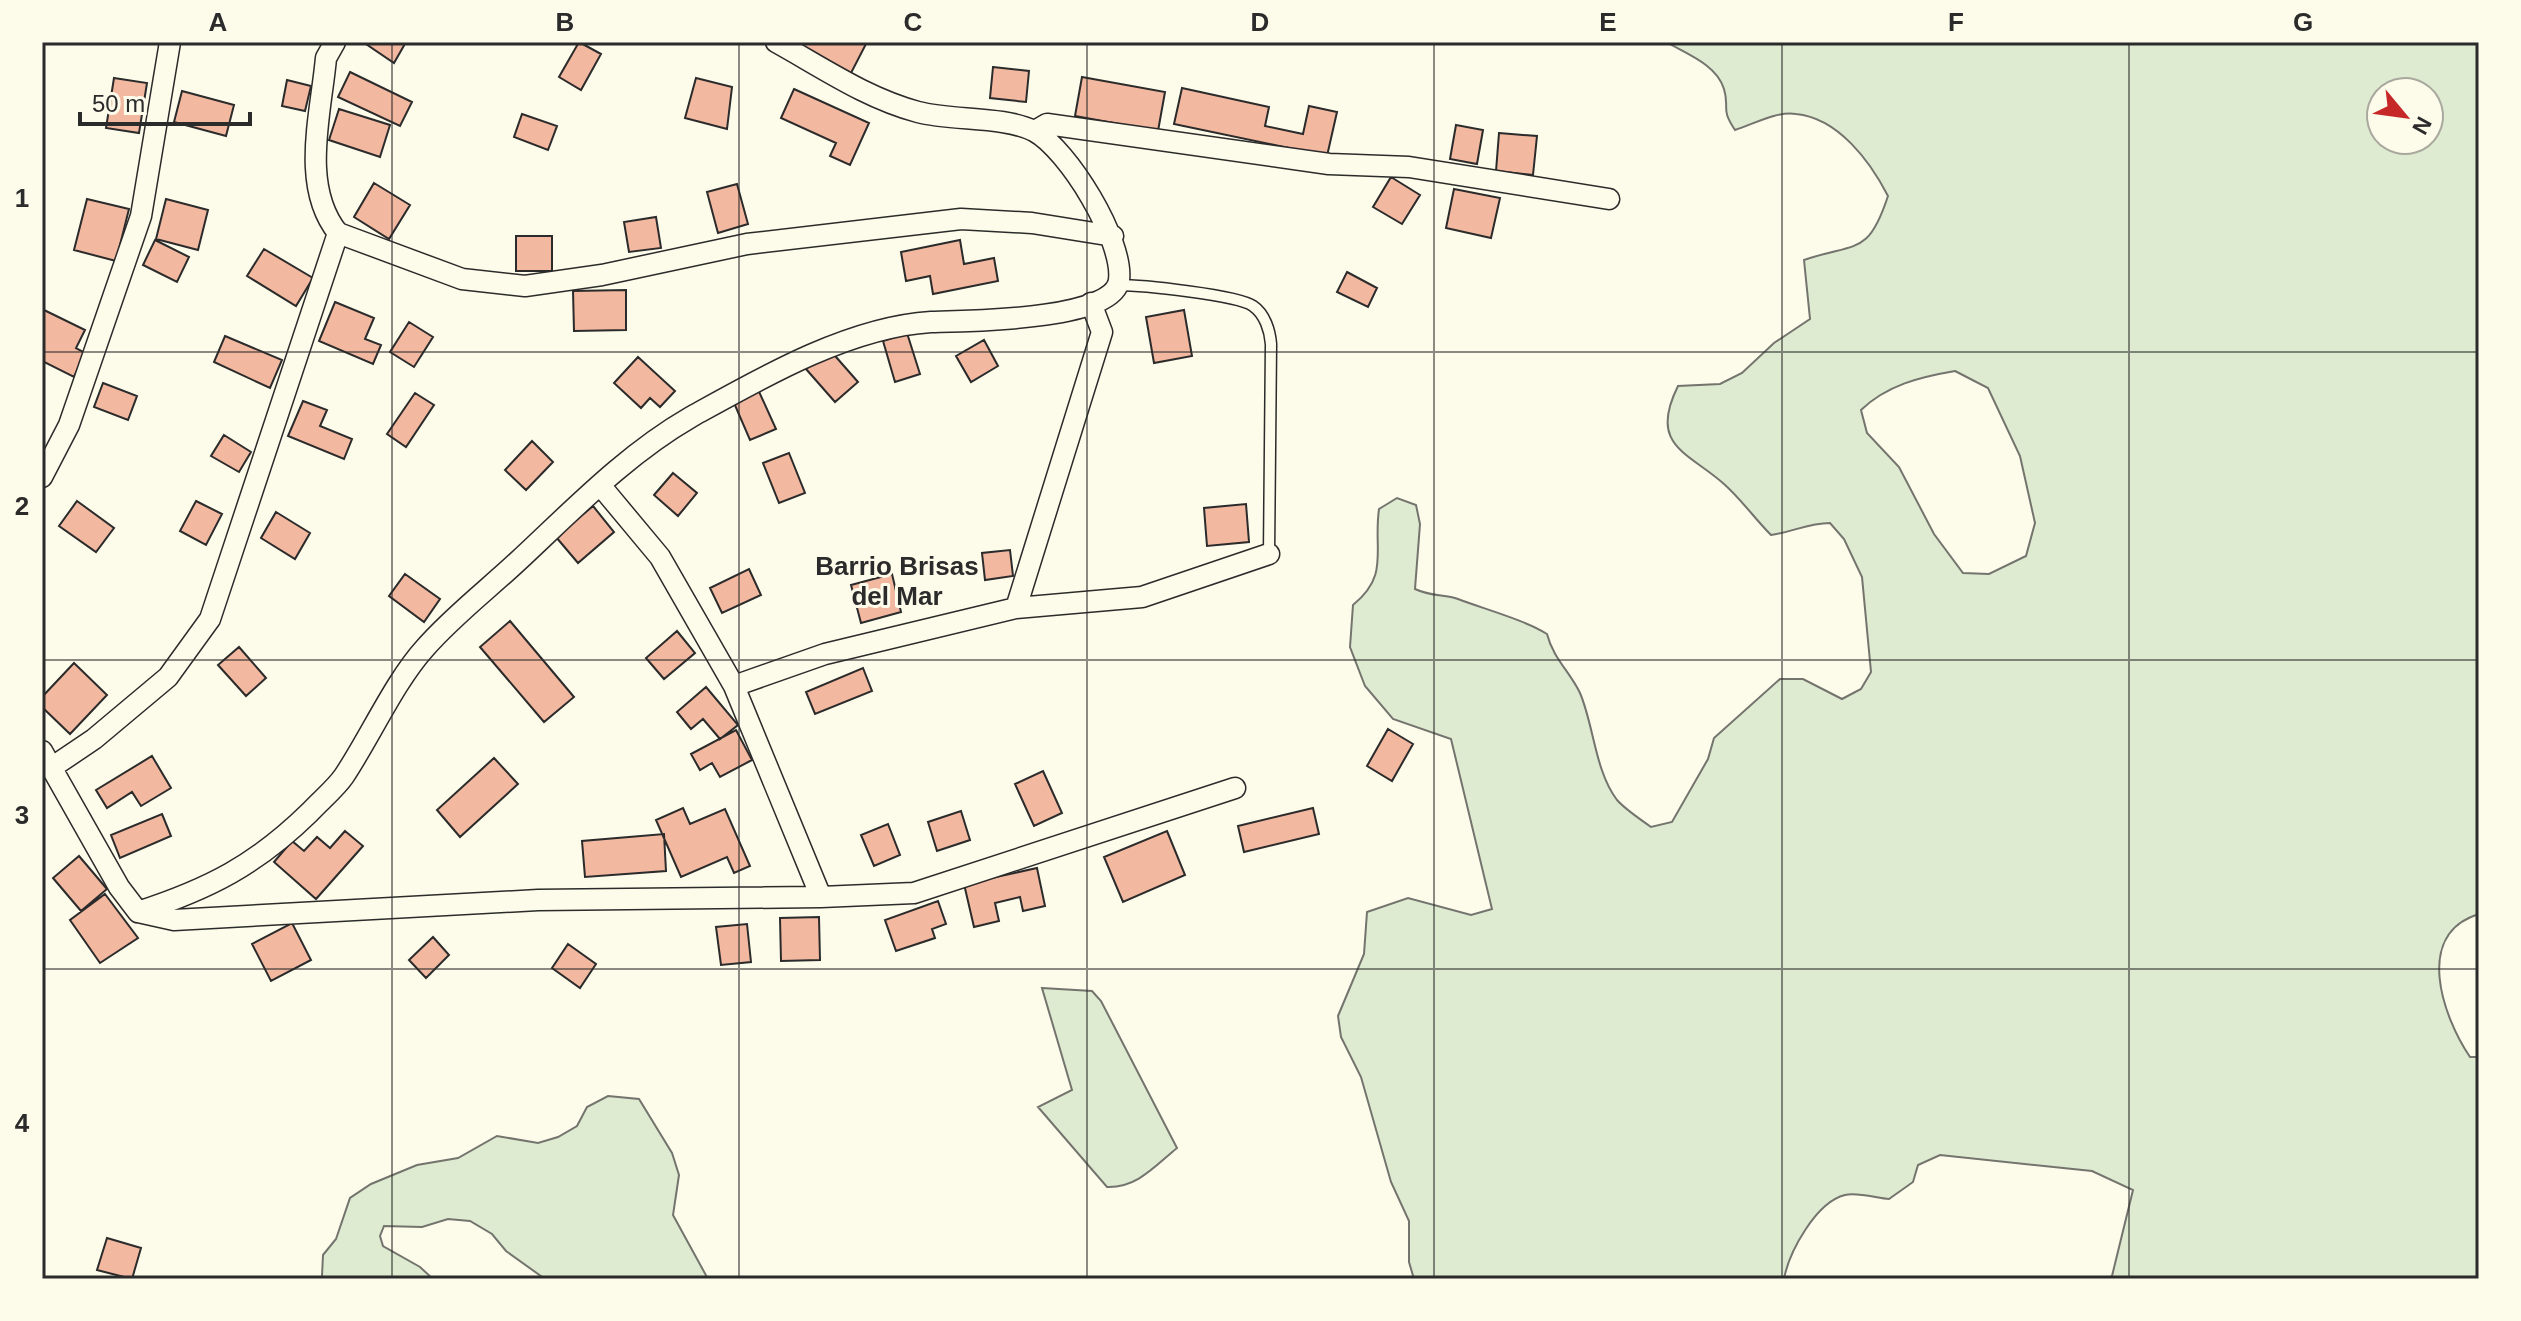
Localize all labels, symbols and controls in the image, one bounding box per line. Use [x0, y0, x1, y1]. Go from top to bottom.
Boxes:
text: A [209, 7, 228, 37]
text: B [556, 7, 574, 37]
text: C [904, 7, 923, 37]
text: D [1251, 7, 1269, 37]
text: E [1599, 7, 1617, 37]
text: F [1948, 7, 1964, 37]
text: G [2293, 7, 2313, 37]
scale bar [80, 76, 250, 126]
north arrow [2365, 76, 2445, 156]
text: 50 m [92, 90, 145, 117]
text: N [2407, 112, 2437, 138]
text: 1 [15, 183, 29, 213]
text: 2 [15, 491, 29, 521]
district label: Barrio Brisas del Mar [815, 551, 979, 611]
text: 3 [15, 800, 29, 830]
text: 4 [15, 1108, 30, 1138]

